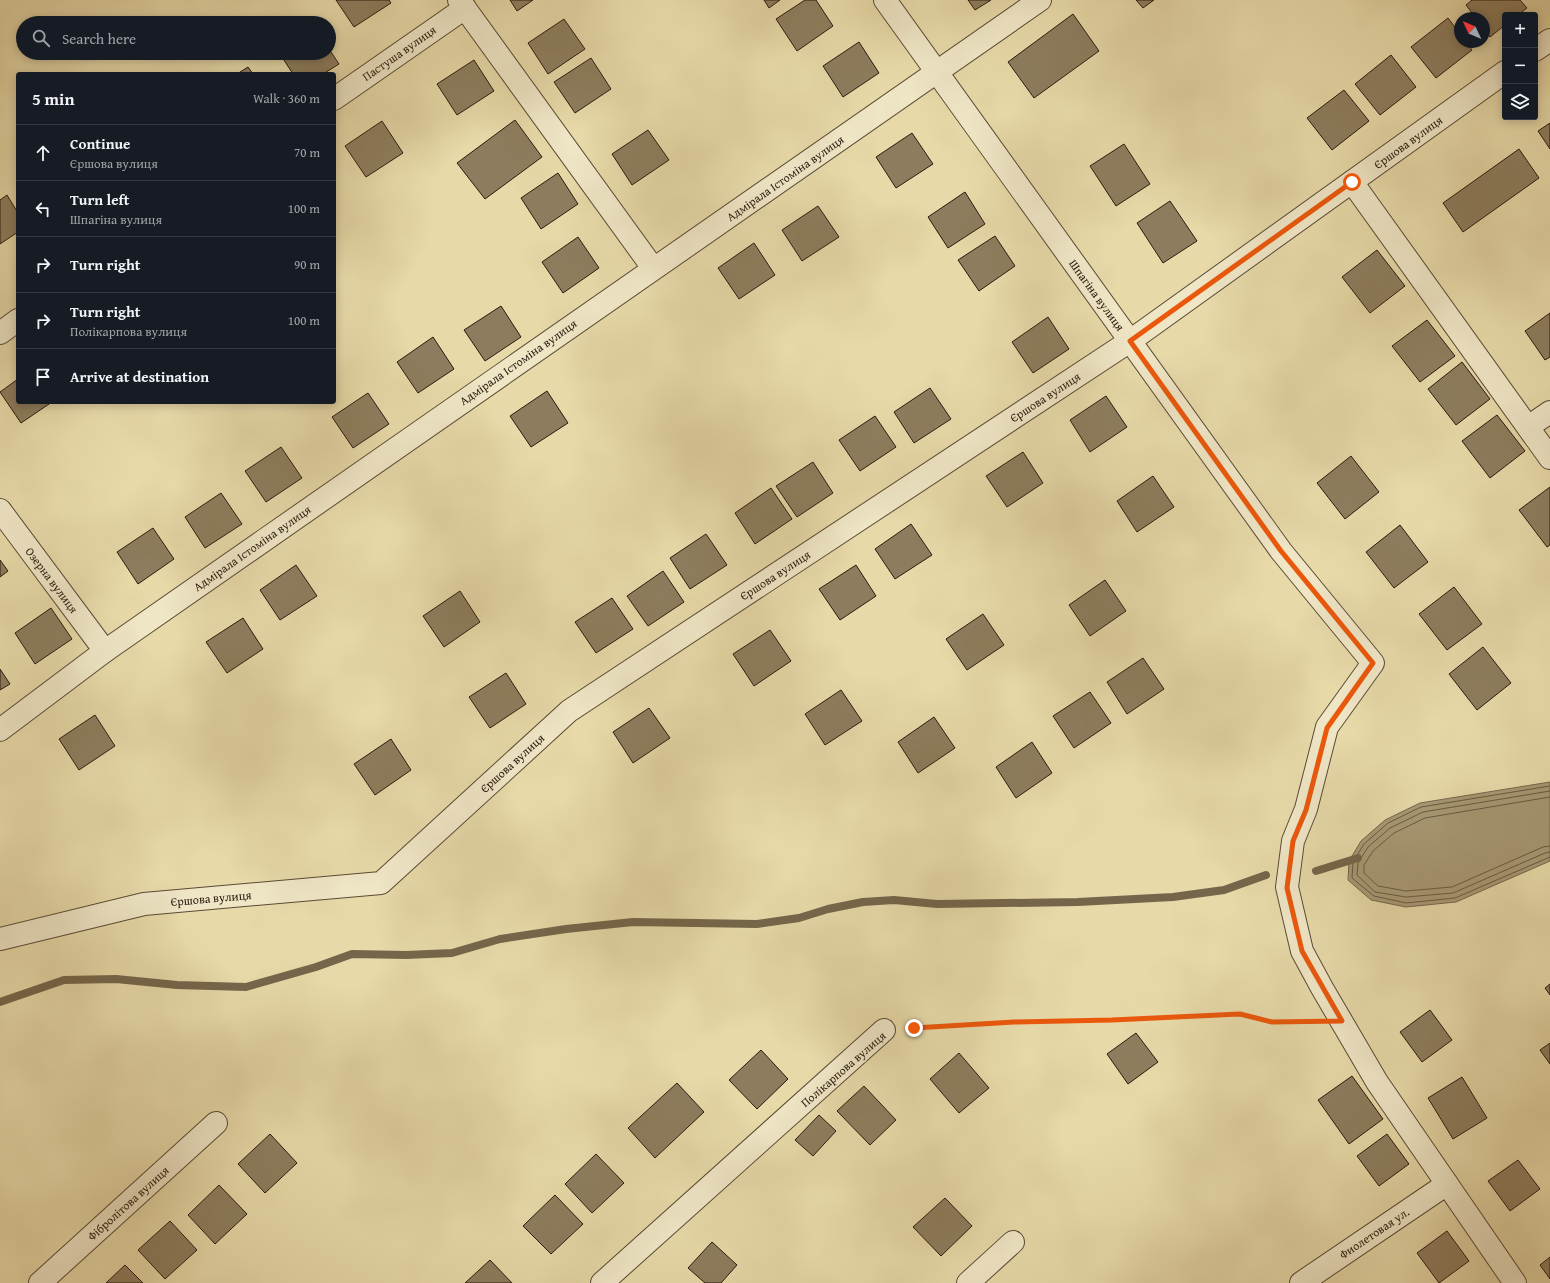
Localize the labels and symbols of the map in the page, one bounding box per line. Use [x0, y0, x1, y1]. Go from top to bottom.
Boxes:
north arrow [1454, 12, 1490, 48]
street label: Пастуша вулиця [359, 21, 439, 85]
street label: Єршова вулиця [1370, 111, 1446, 173]
street label: Адмірала Істоміна вулиця [723, 131, 847, 225]
route start [1343, 173, 1361, 191]
street label: Шпагіна вулиця [1065, 256, 1129, 334]
street label: Адмірала Істоміна вулиця [456, 315, 580, 409]
street label: Єршова вулиця [1006, 368, 1084, 426]
street label: Адмірала Істоміна вулиця [190, 501, 314, 595]
street label: Озерна вулиця [22, 544, 82, 616]
street label: Єршова вулиця [736, 546, 814, 604]
street label: Єршова вулиця [476, 730, 548, 796]
street label: Єршова вулиця [170, 886, 252, 910]
route end [905, 1019, 923, 1037]
street label: Полікарпова вулиця [797, 1027, 889, 1111]
street label: Фібролітова вулиця [83, 1162, 173, 1244]
street label: Фиолетовая ул. [1336, 1203, 1412, 1263]

